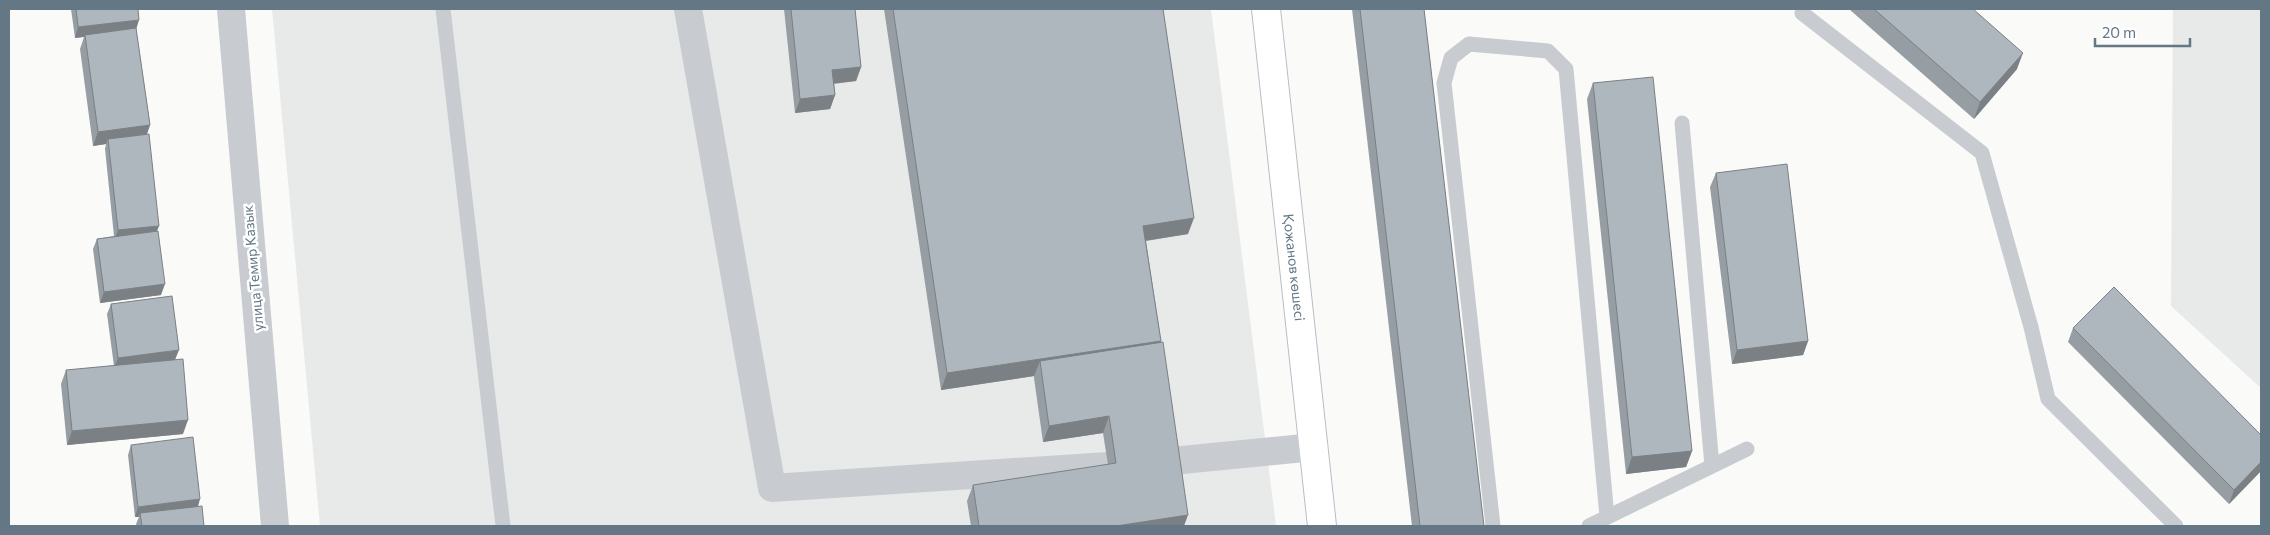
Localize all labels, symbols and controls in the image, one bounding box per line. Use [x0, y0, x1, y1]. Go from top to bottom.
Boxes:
scale bar [2095, 15, 2190, 47]
text: 20 m [2102, 23, 2136, 41]
street label: улица Темир Казык [238, 204, 266, 332]
street label: Қожанов көшесі [1280, 213, 1309, 322]

